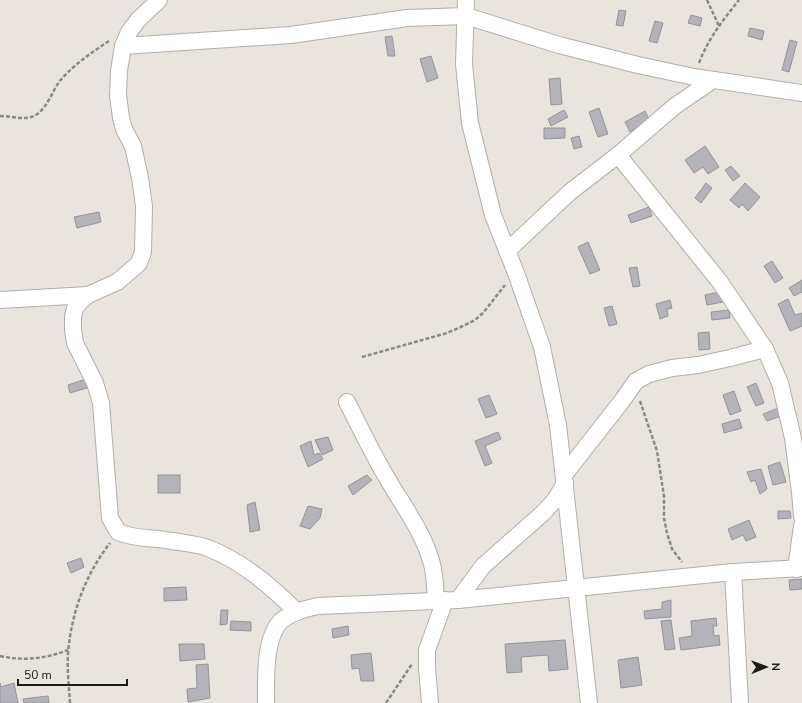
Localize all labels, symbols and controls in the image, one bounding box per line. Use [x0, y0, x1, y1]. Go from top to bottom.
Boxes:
north arrow [746, 647, 786, 687]
scale bar [18, 661, 127, 687]
text: N [768, 663, 783, 671]
text: 50 m [24, 667, 52, 683]

